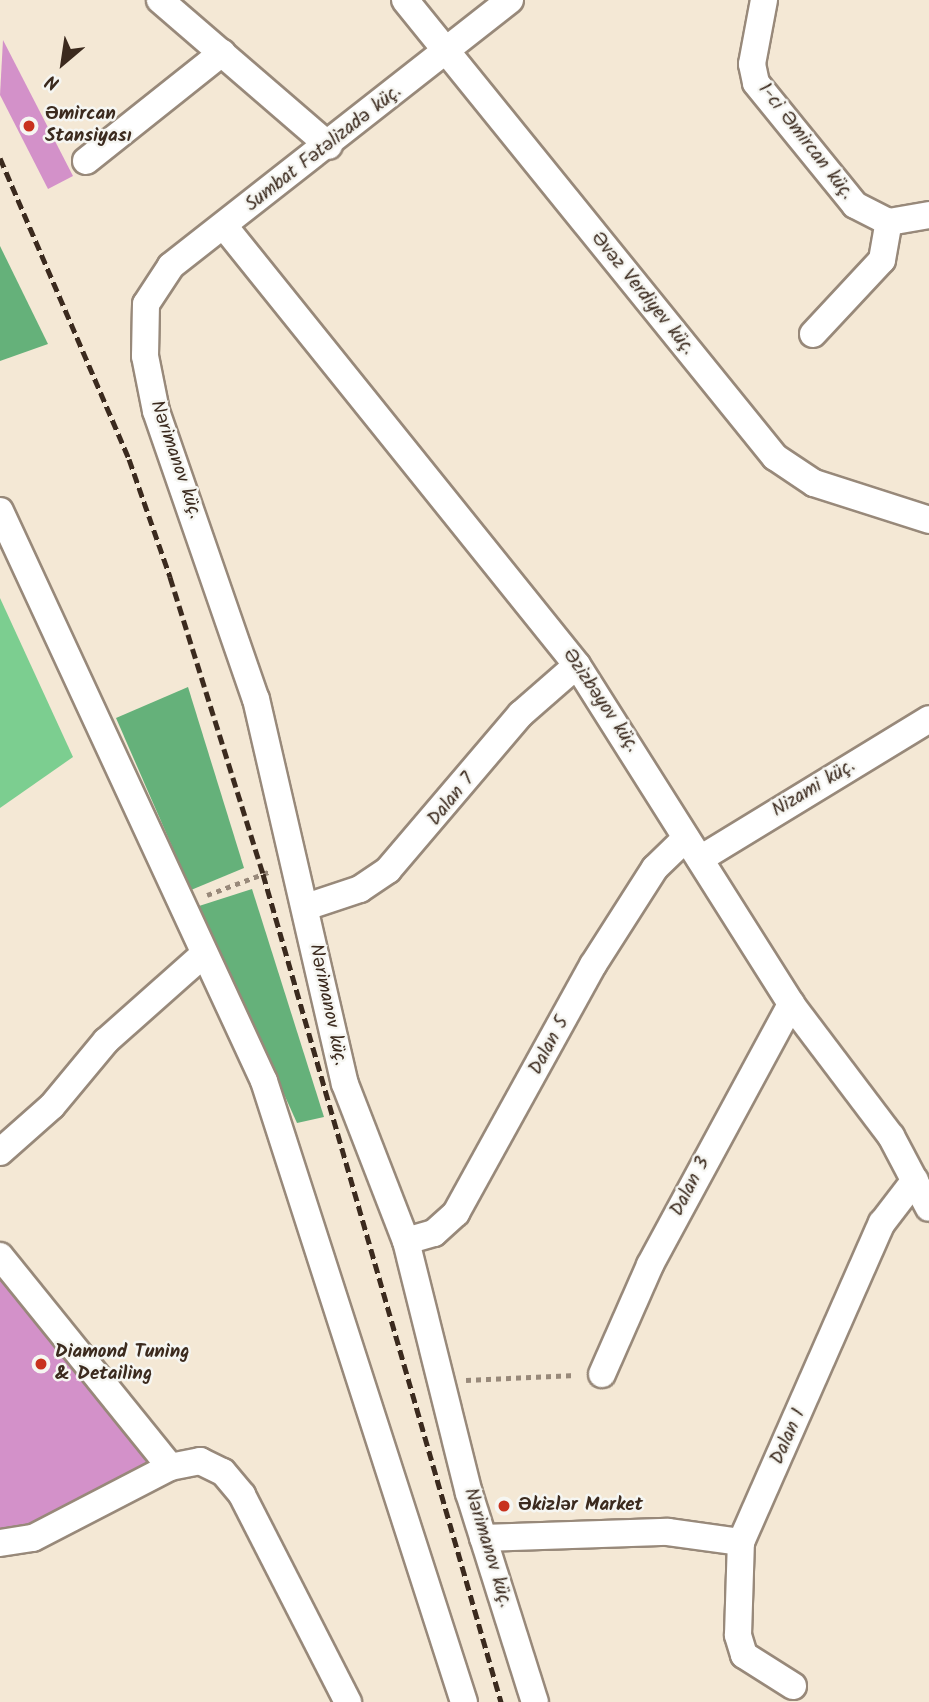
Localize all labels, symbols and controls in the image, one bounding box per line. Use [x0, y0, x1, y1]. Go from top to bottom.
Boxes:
north arrow [28, 28, 98, 98]
text: N [40, 65, 65, 97]
street label: 1-ci Əmircan küç. [752, 79, 858, 205]
street label: Sumbat Fətəlizadə küç. [241, 81, 407, 217]
place label: Əmircan Stansiyası [45, 104, 131, 148]
marker: Əmircan Stansiyası [19, 116, 39, 136]
street label: Əvəz Verdiyev küç. [585, 228, 699, 360]
street label: Nərimanov küç. [144, 398, 206, 522]
street label: Əzizbəyov küç. [557, 645, 643, 757]
street label: Nizami küç. [768, 755, 860, 823]
street label: Dalan 7 [424, 769, 480, 831]
street label: Nərimanov küç. [303, 942, 351, 1068]
street label: Dalan 5 [525, 1013, 575, 1079]
street label: Dalan 3 [666, 1154, 716, 1220]
place label: Diamond Tuning & Detailing [55, 1342, 189, 1386]
marker: Diamond Tuning & Detailing [33, 1356, 49, 1372]
street label: Dalan 1 [767, 1406, 811, 1468]
street label: Nərimanov küç. [458, 1486, 516, 1610]
place label: Əkizlər Market [518, 1495, 643, 1517]
marker: Əkizlər Market [496, 1498, 512, 1514]

